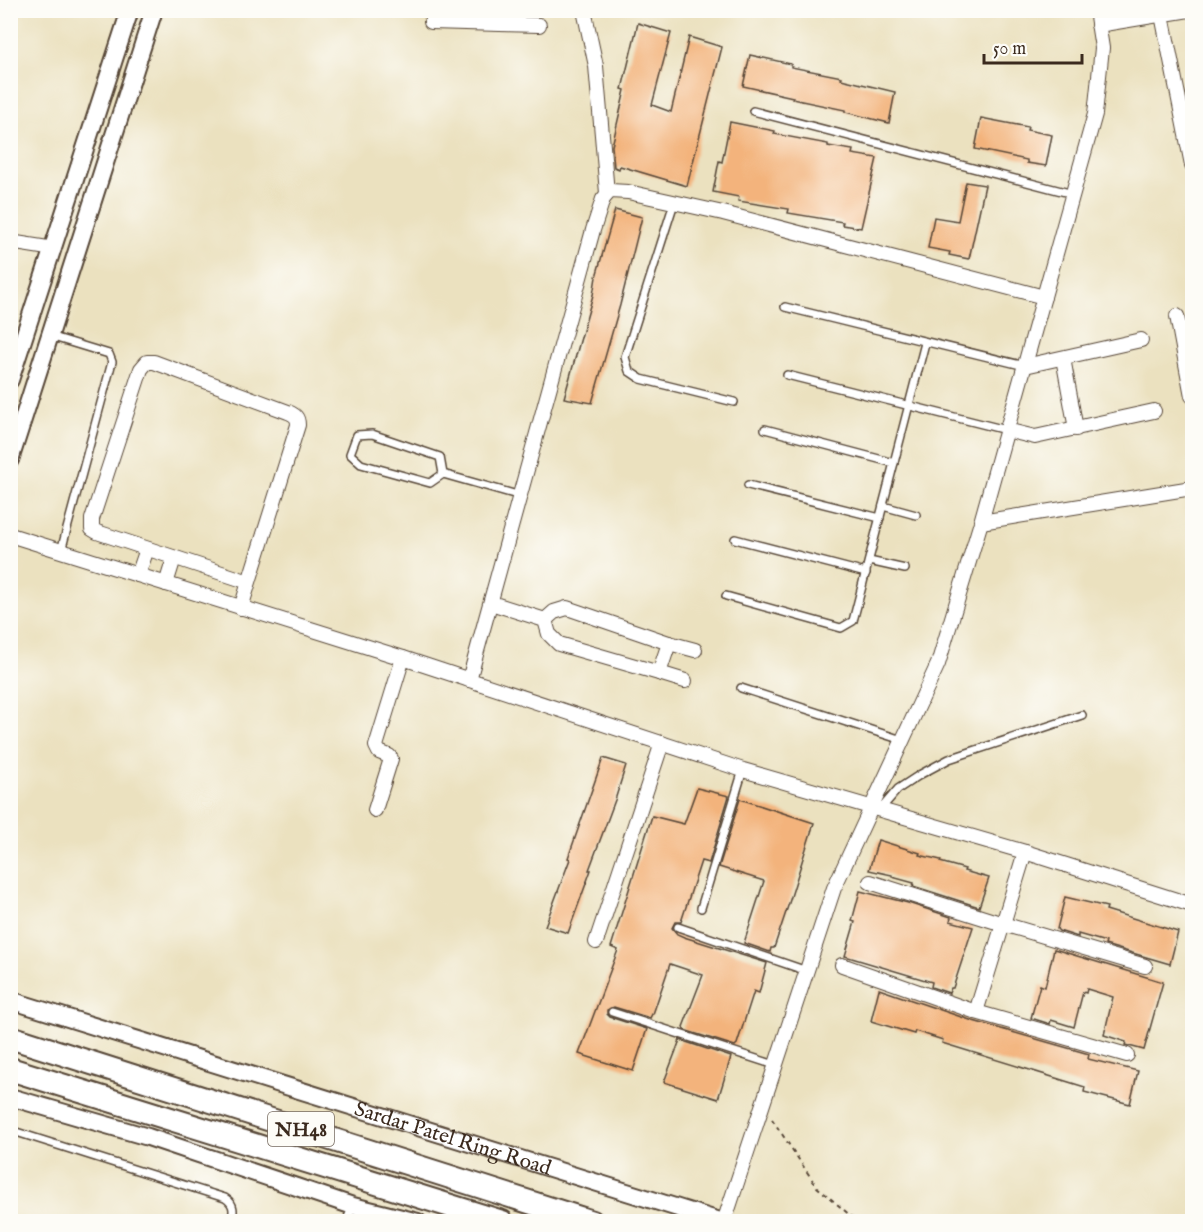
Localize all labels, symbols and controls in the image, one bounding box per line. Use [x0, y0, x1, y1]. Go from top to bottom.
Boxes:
scale bar [984, 27, 1082, 65]
text: 50 m [993, 38, 1026, 61]
street label: Sardar Patel Ring Road [351, 1096, 555, 1183]
road number: NH48 [268, 1112, 334, 1146]

